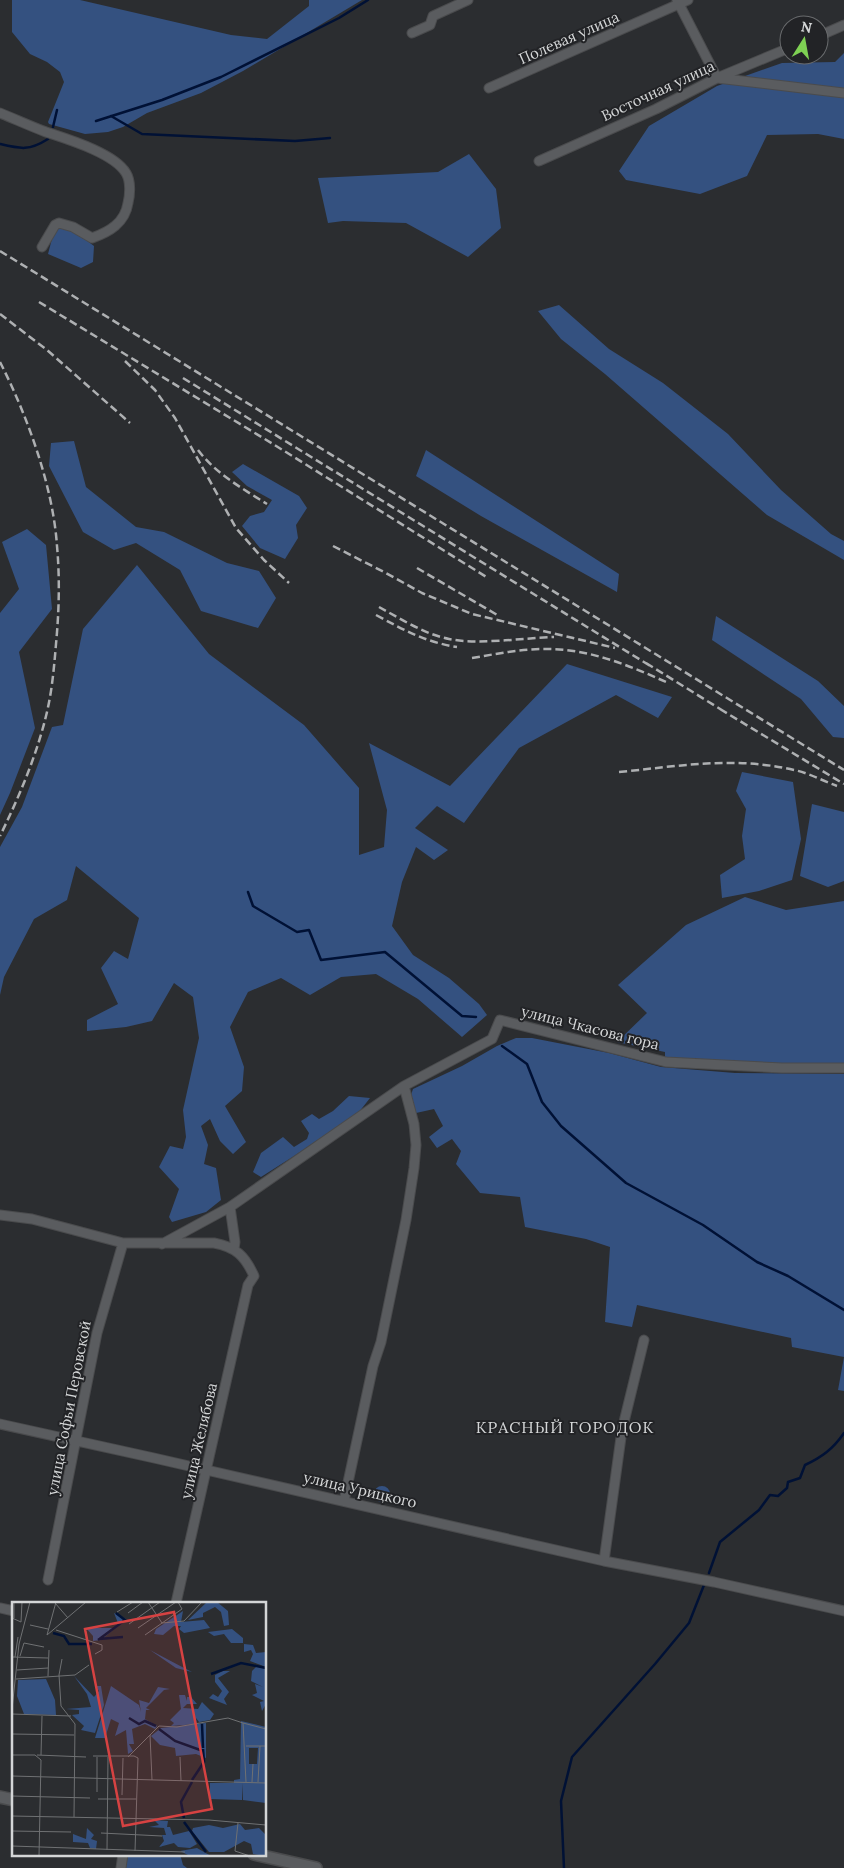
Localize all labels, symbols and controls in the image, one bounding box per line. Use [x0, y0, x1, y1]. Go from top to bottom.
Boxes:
street label: Полевая улица [516, 7, 622, 68]
north arrow [779, 15, 829, 65]
text: N [799, 17, 814, 37]
street label: Восточная улица [598, 56, 718, 125]
street label: улица Чкасова гора [519, 1001, 661, 1054]
street label: улица Софьи Перовской [42, 1319, 95, 1497]
street label: улица Желябова [176, 1381, 221, 1501]
district label: КРАСНЫЙ ГОРОДОК [476, 1417, 654, 1437]
street label: улица Урицкого [302, 1467, 419, 1512]
inset map [12, 1602, 266, 1856]

